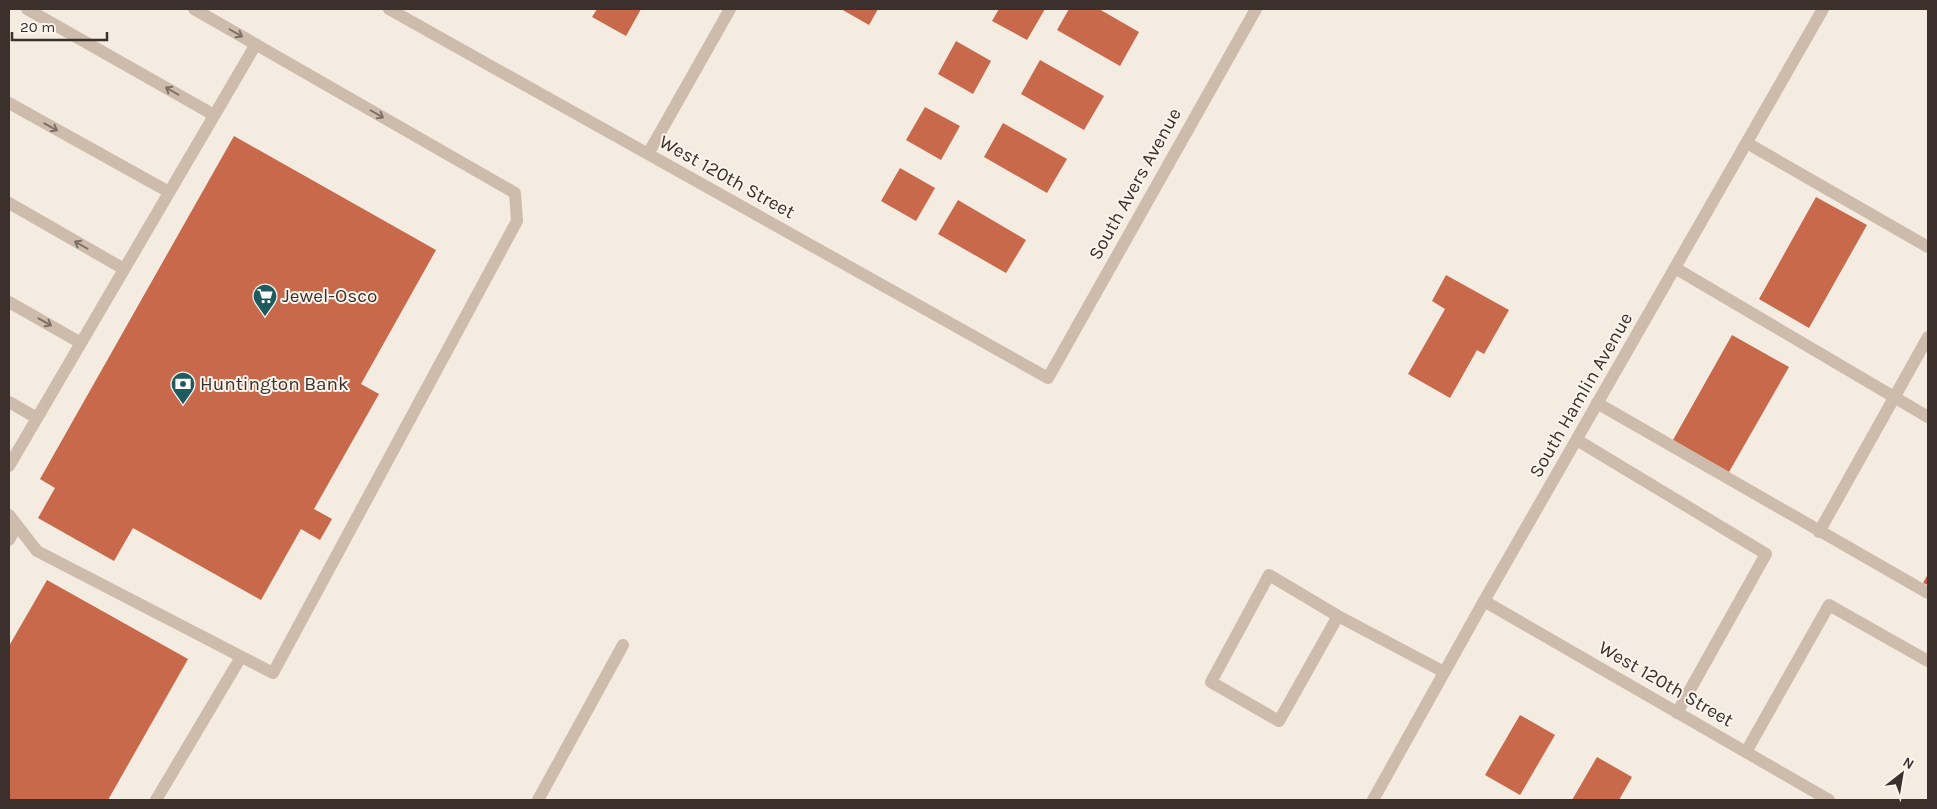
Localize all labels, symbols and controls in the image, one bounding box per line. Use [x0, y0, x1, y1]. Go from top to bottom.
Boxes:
scale bar [12, 10, 108, 42]
text: 20 m [20, 18, 55, 36]
one-way arrow [229, 28, 244, 38]
one-way arrow [164, 86, 179, 96]
street label: South Avers Avenue [1084, 104, 1186, 264]
one-way arrow [370, 109, 384, 119]
one-way arrow [44, 122, 59, 132]
street label: West 120th Street [655, 131, 799, 223]
one-way arrow [74, 240, 89, 250]
supermarket icon: Jewel-Osco [252, 283, 278, 317]
place label: Jewel-Osco [282, 285, 377, 307]
street label: South Hamlin Avenue [1525, 309, 1637, 481]
one-way arrow [37, 318, 51, 328]
bank icon: Huntington Bank [170, 371, 196, 405]
place label: Huntington Bank [200, 373, 349, 395]
street label: West 120th Street [1595, 637, 1737, 731]
north arrow [1877, 749, 1927, 799]
text: N [1900, 753, 1917, 773]

